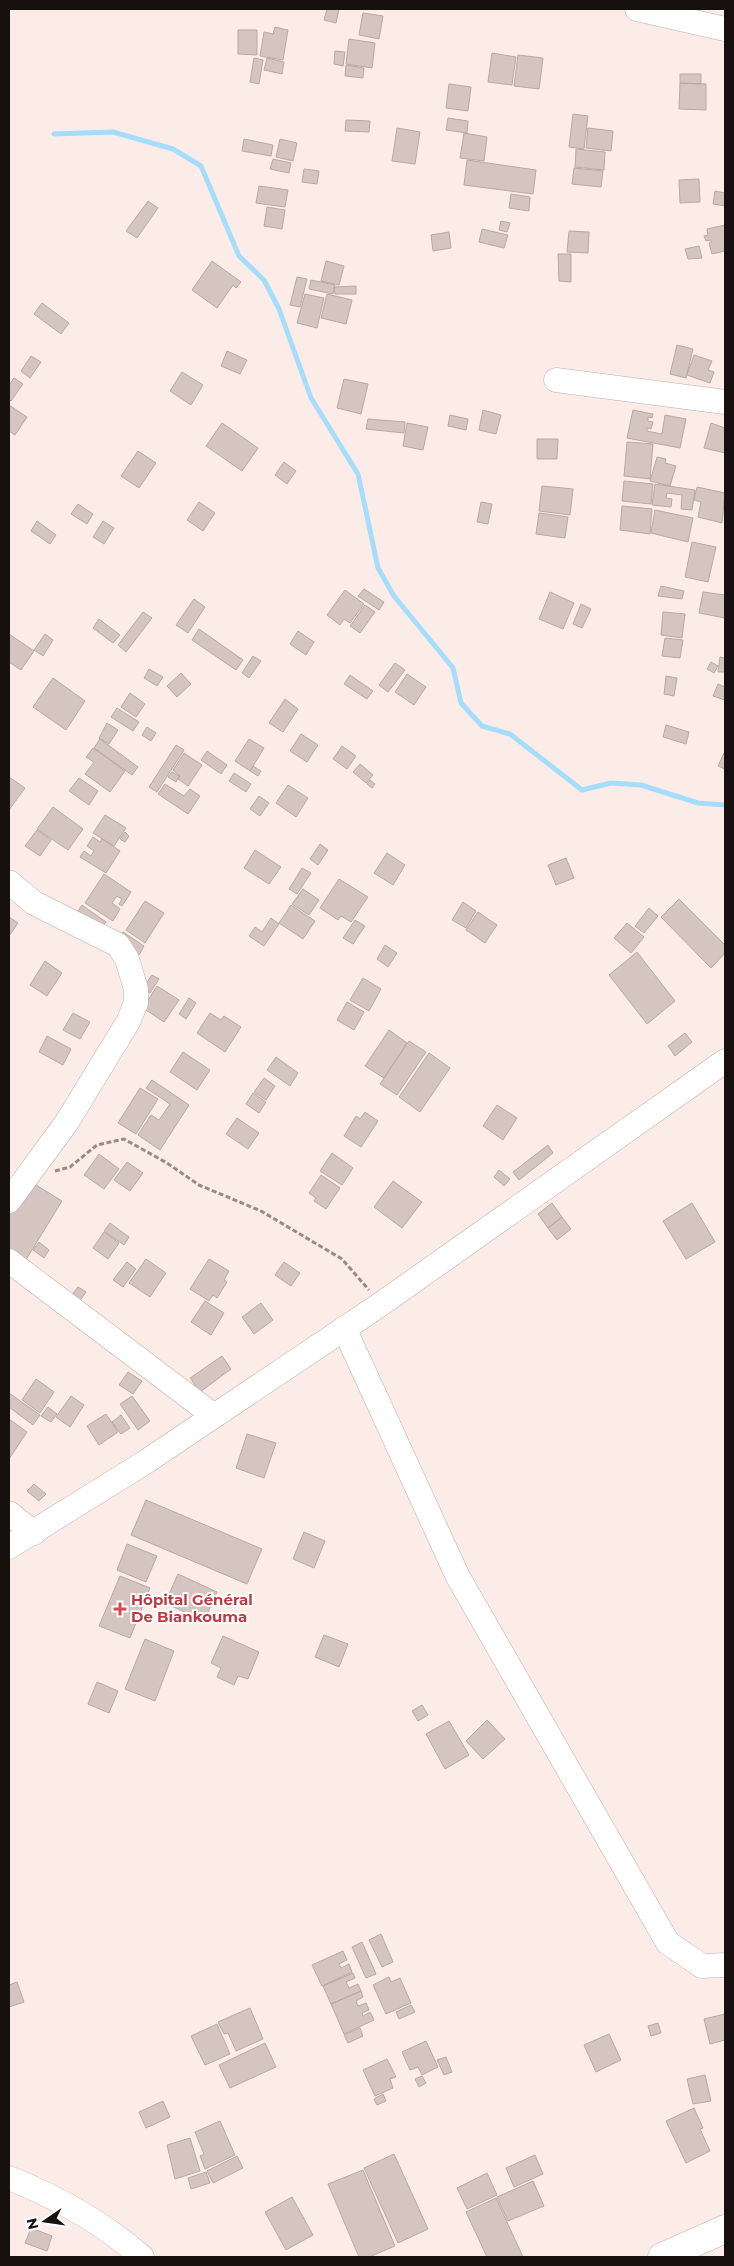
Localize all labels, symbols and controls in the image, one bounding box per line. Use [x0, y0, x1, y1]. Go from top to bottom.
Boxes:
place label: Hôpital Général De Biankouma [131, 1590, 253, 1626]
marker: Hôpital Général De Biankouma [113, 1602, 127, 1616]
north arrow [20, 2196, 70, 2246]
text: N [22, 2216, 42, 2231]

